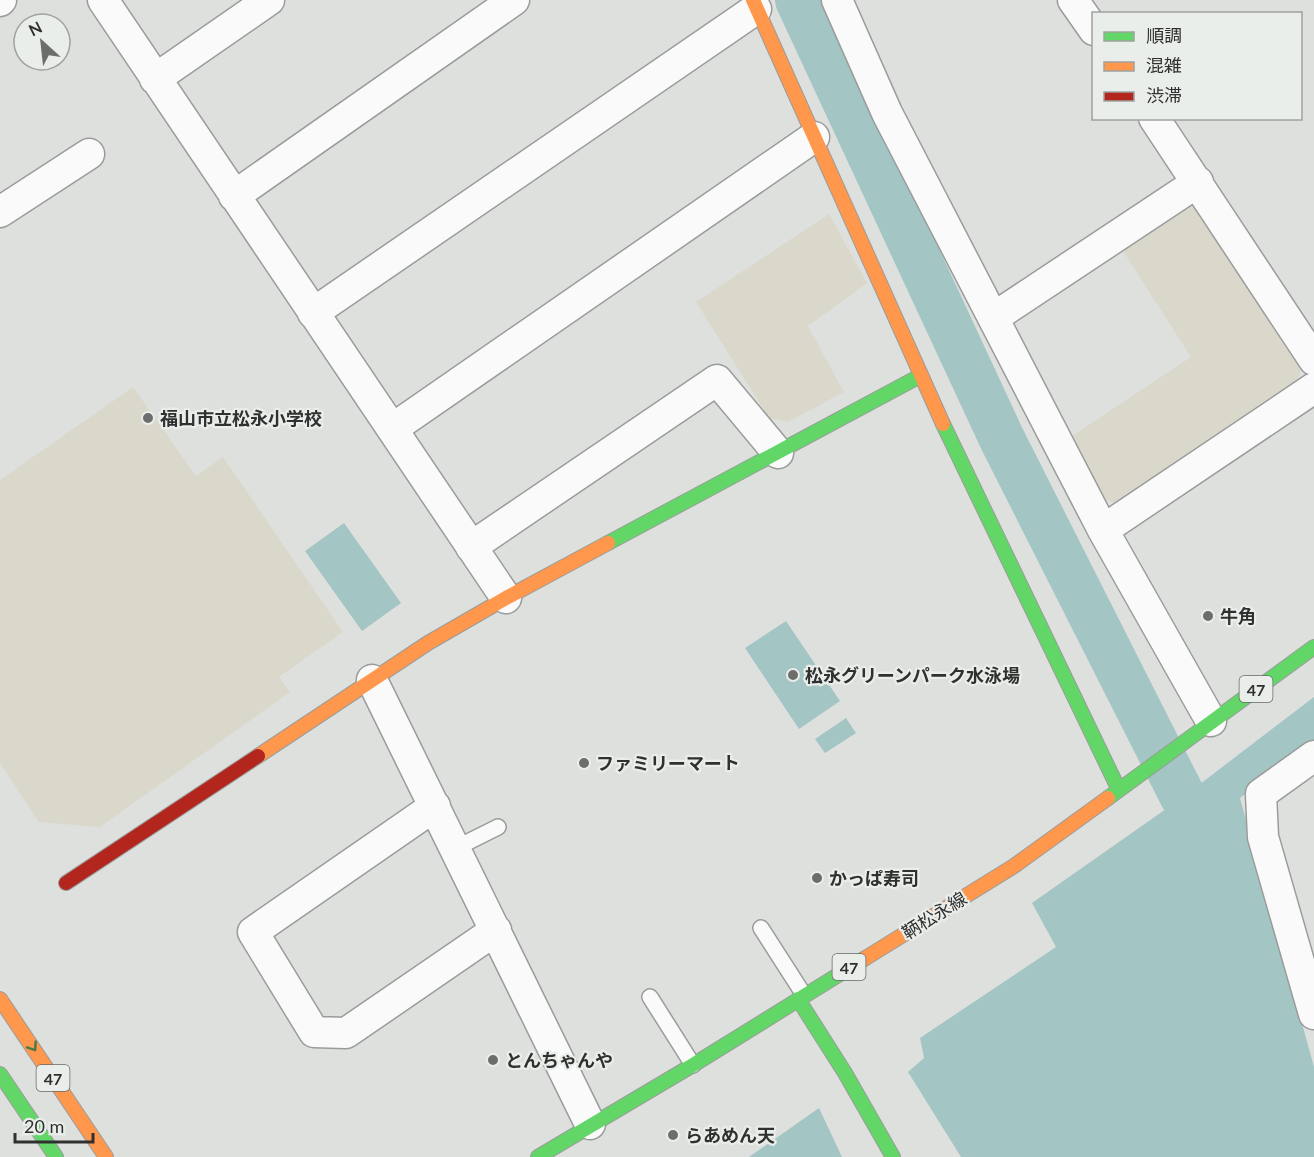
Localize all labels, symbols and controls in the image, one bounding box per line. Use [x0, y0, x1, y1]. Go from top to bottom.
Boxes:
north arrow [12, 12, 72, 72]
legend [1092, 12, 1302, 120]
text: N [25, 17, 45, 39]
text: 順調 [1146, 24, 1182, 46]
text: 混雑 [1146, 54, 1182, 76]
text: 渋滞 [1146, 84, 1182, 106]
place label: 福山市立松永小学校 [160, 407, 322, 429]
marker: 福山市立松永小学校 [141, 411, 155, 425]
place label: 牛角 [1220, 605, 1256, 627]
marker: 牛角 [1201, 609, 1215, 623]
place label: 松永グリーンパーク水泳場 [805, 664, 1020, 686]
marker: 松永グリーンパーク水泳場 [786, 668, 800, 682]
road number: 47 [1240, 676, 1272, 702]
place label: ファミリーマート [596, 752, 740, 774]
marker: ファミリーマート [577, 756, 591, 770]
place label: かっぱ寿司 [829, 867, 919, 889]
marker: かっぱ寿司 [810, 871, 824, 885]
street label: 鞆松永線 [898, 887, 970, 943]
road number: 47 [832, 954, 866, 980]
one-way arrow [25, 1041, 36, 1052]
place label: とんちゃんや [505, 1049, 613, 1071]
marker: とんちゃんや [486, 1053, 500, 1067]
road number: 47 [36, 1065, 70, 1091]
scale bar [15, 1106, 93, 1144]
text: 20 m [24, 1115, 64, 1137]
place label: らあめん天 [685, 1124, 775, 1146]
marker: らあめん天 [666, 1128, 680, 1142]

